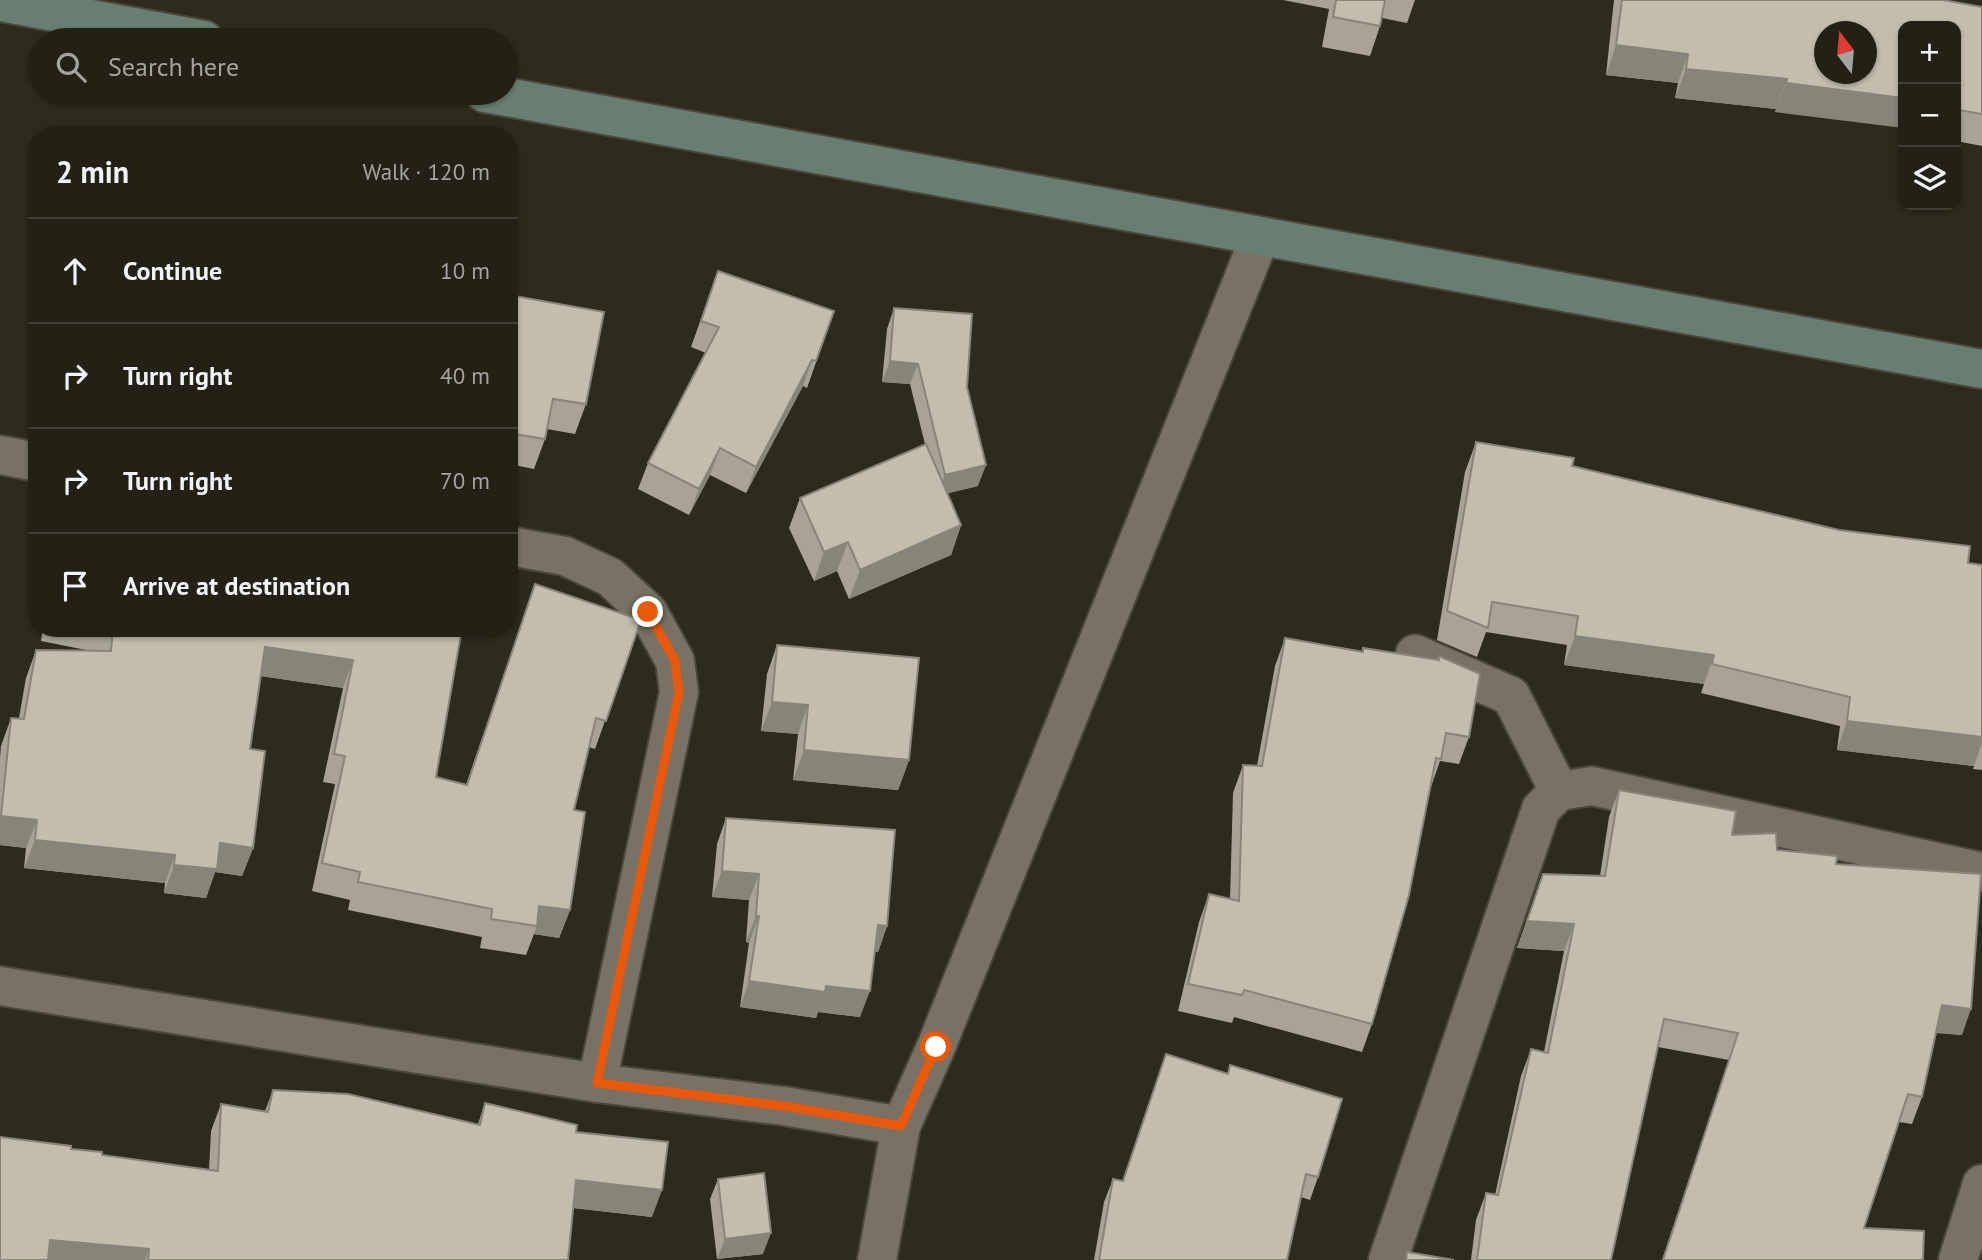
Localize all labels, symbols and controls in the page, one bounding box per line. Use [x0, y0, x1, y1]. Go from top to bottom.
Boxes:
north arrow [1814, 21, 1877, 84]
map controls [1898, 21, 1961, 210]
button: + [1898, 21, 1961, 84]
search box [28, 28, 518, 105]
icon: search [52, 48, 90, 86]
text: Search here [108, 50, 239, 83]
button: − [1898, 84, 1961, 147]
button: layers [1898, 147, 1961, 210]
text: 2 min [56, 152, 129, 191]
text: Walk · 120 m [363, 157, 490, 186]
icon: ahead [56, 252, 94, 290]
text: Continue [123, 254, 222, 287]
text: 10 m [440, 256, 490, 285]
icon: right [56, 357, 94, 395]
text: Turn right [123, 359, 232, 392]
text: 40 m [440, 361, 490, 390]
icon: right [56, 462, 94, 500]
text: Turn right [123, 464, 232, 497]
text: 70 m [440, 466, 490, 495]
icon: arrive [56, 567, 94, 605]
text: Arrive at destination [123, 569, 350, 602]
route end [632, 596, 663, 627]
route start [920, 1031, 951, 1062]

